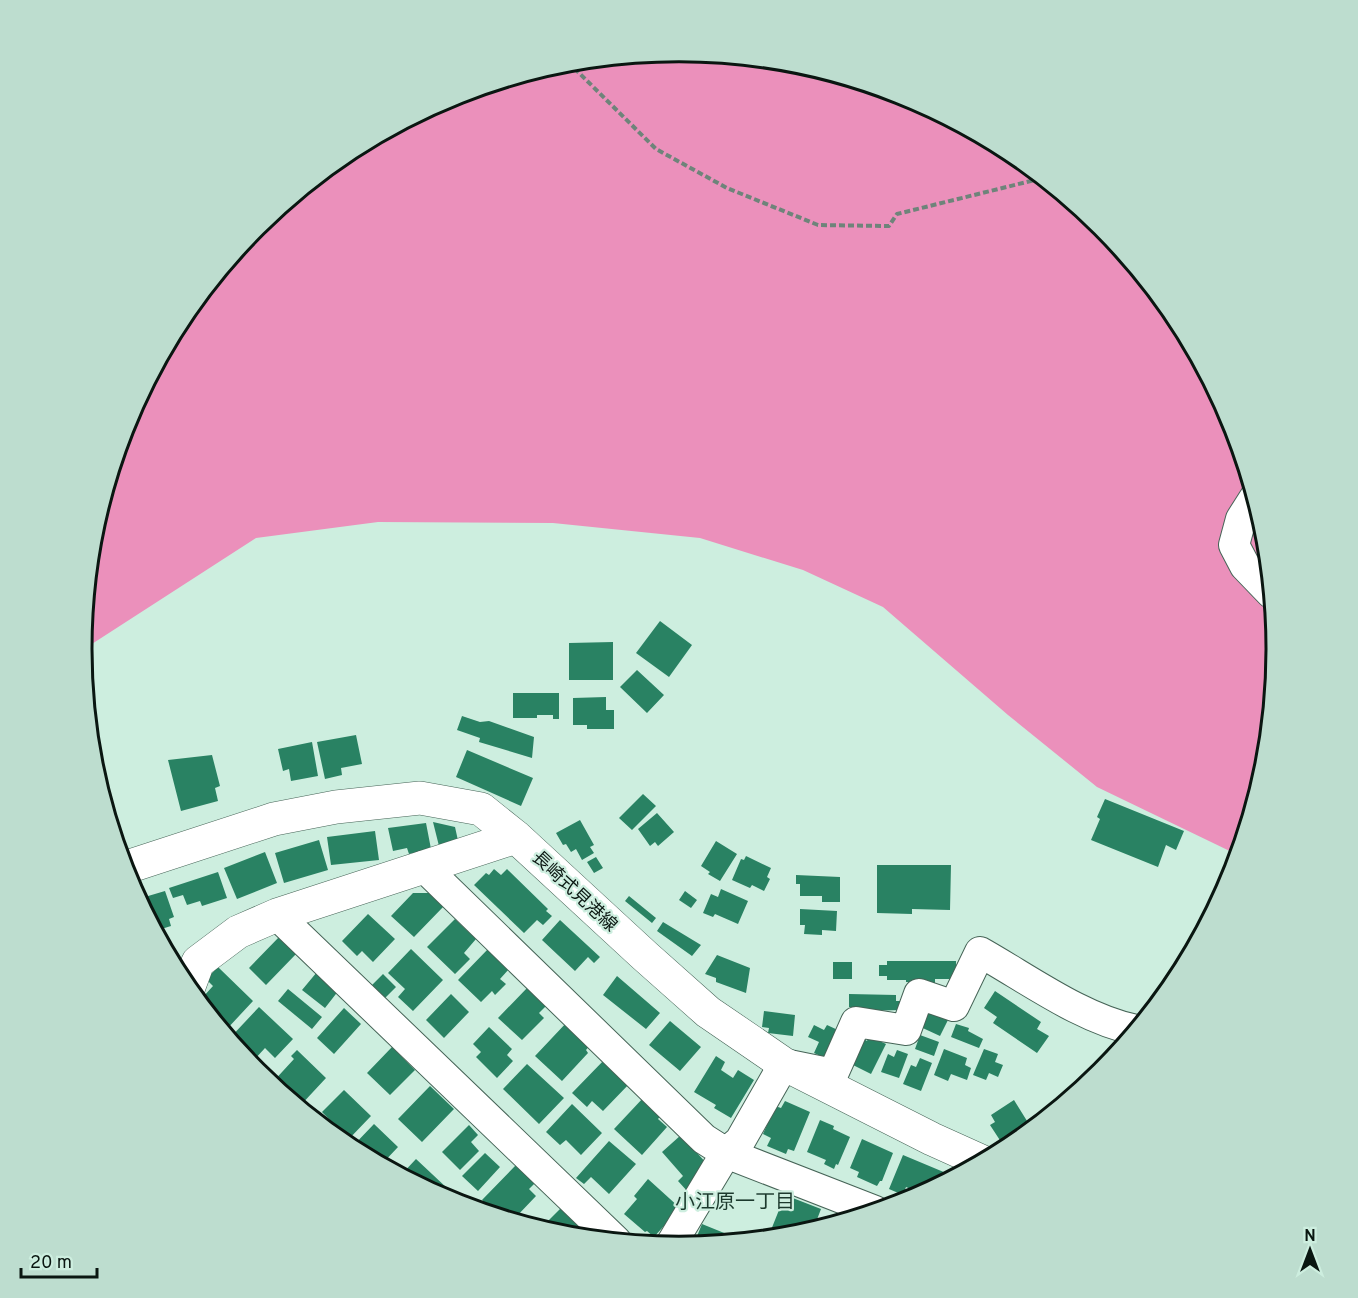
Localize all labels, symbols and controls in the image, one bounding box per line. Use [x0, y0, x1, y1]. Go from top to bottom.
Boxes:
street label: 長崎式見港線 [527, 847, 621, 937]
district label: 小江原一丁目 [675, 1190, 795, 1216]
north arrow [1280, 1220, 1340, 1280]
text: N [1304, 1227, 1316, 1247]
scale bar [21, 1241, 98, 1279]
text: 20 m [30, 1252, 72, 1275]

